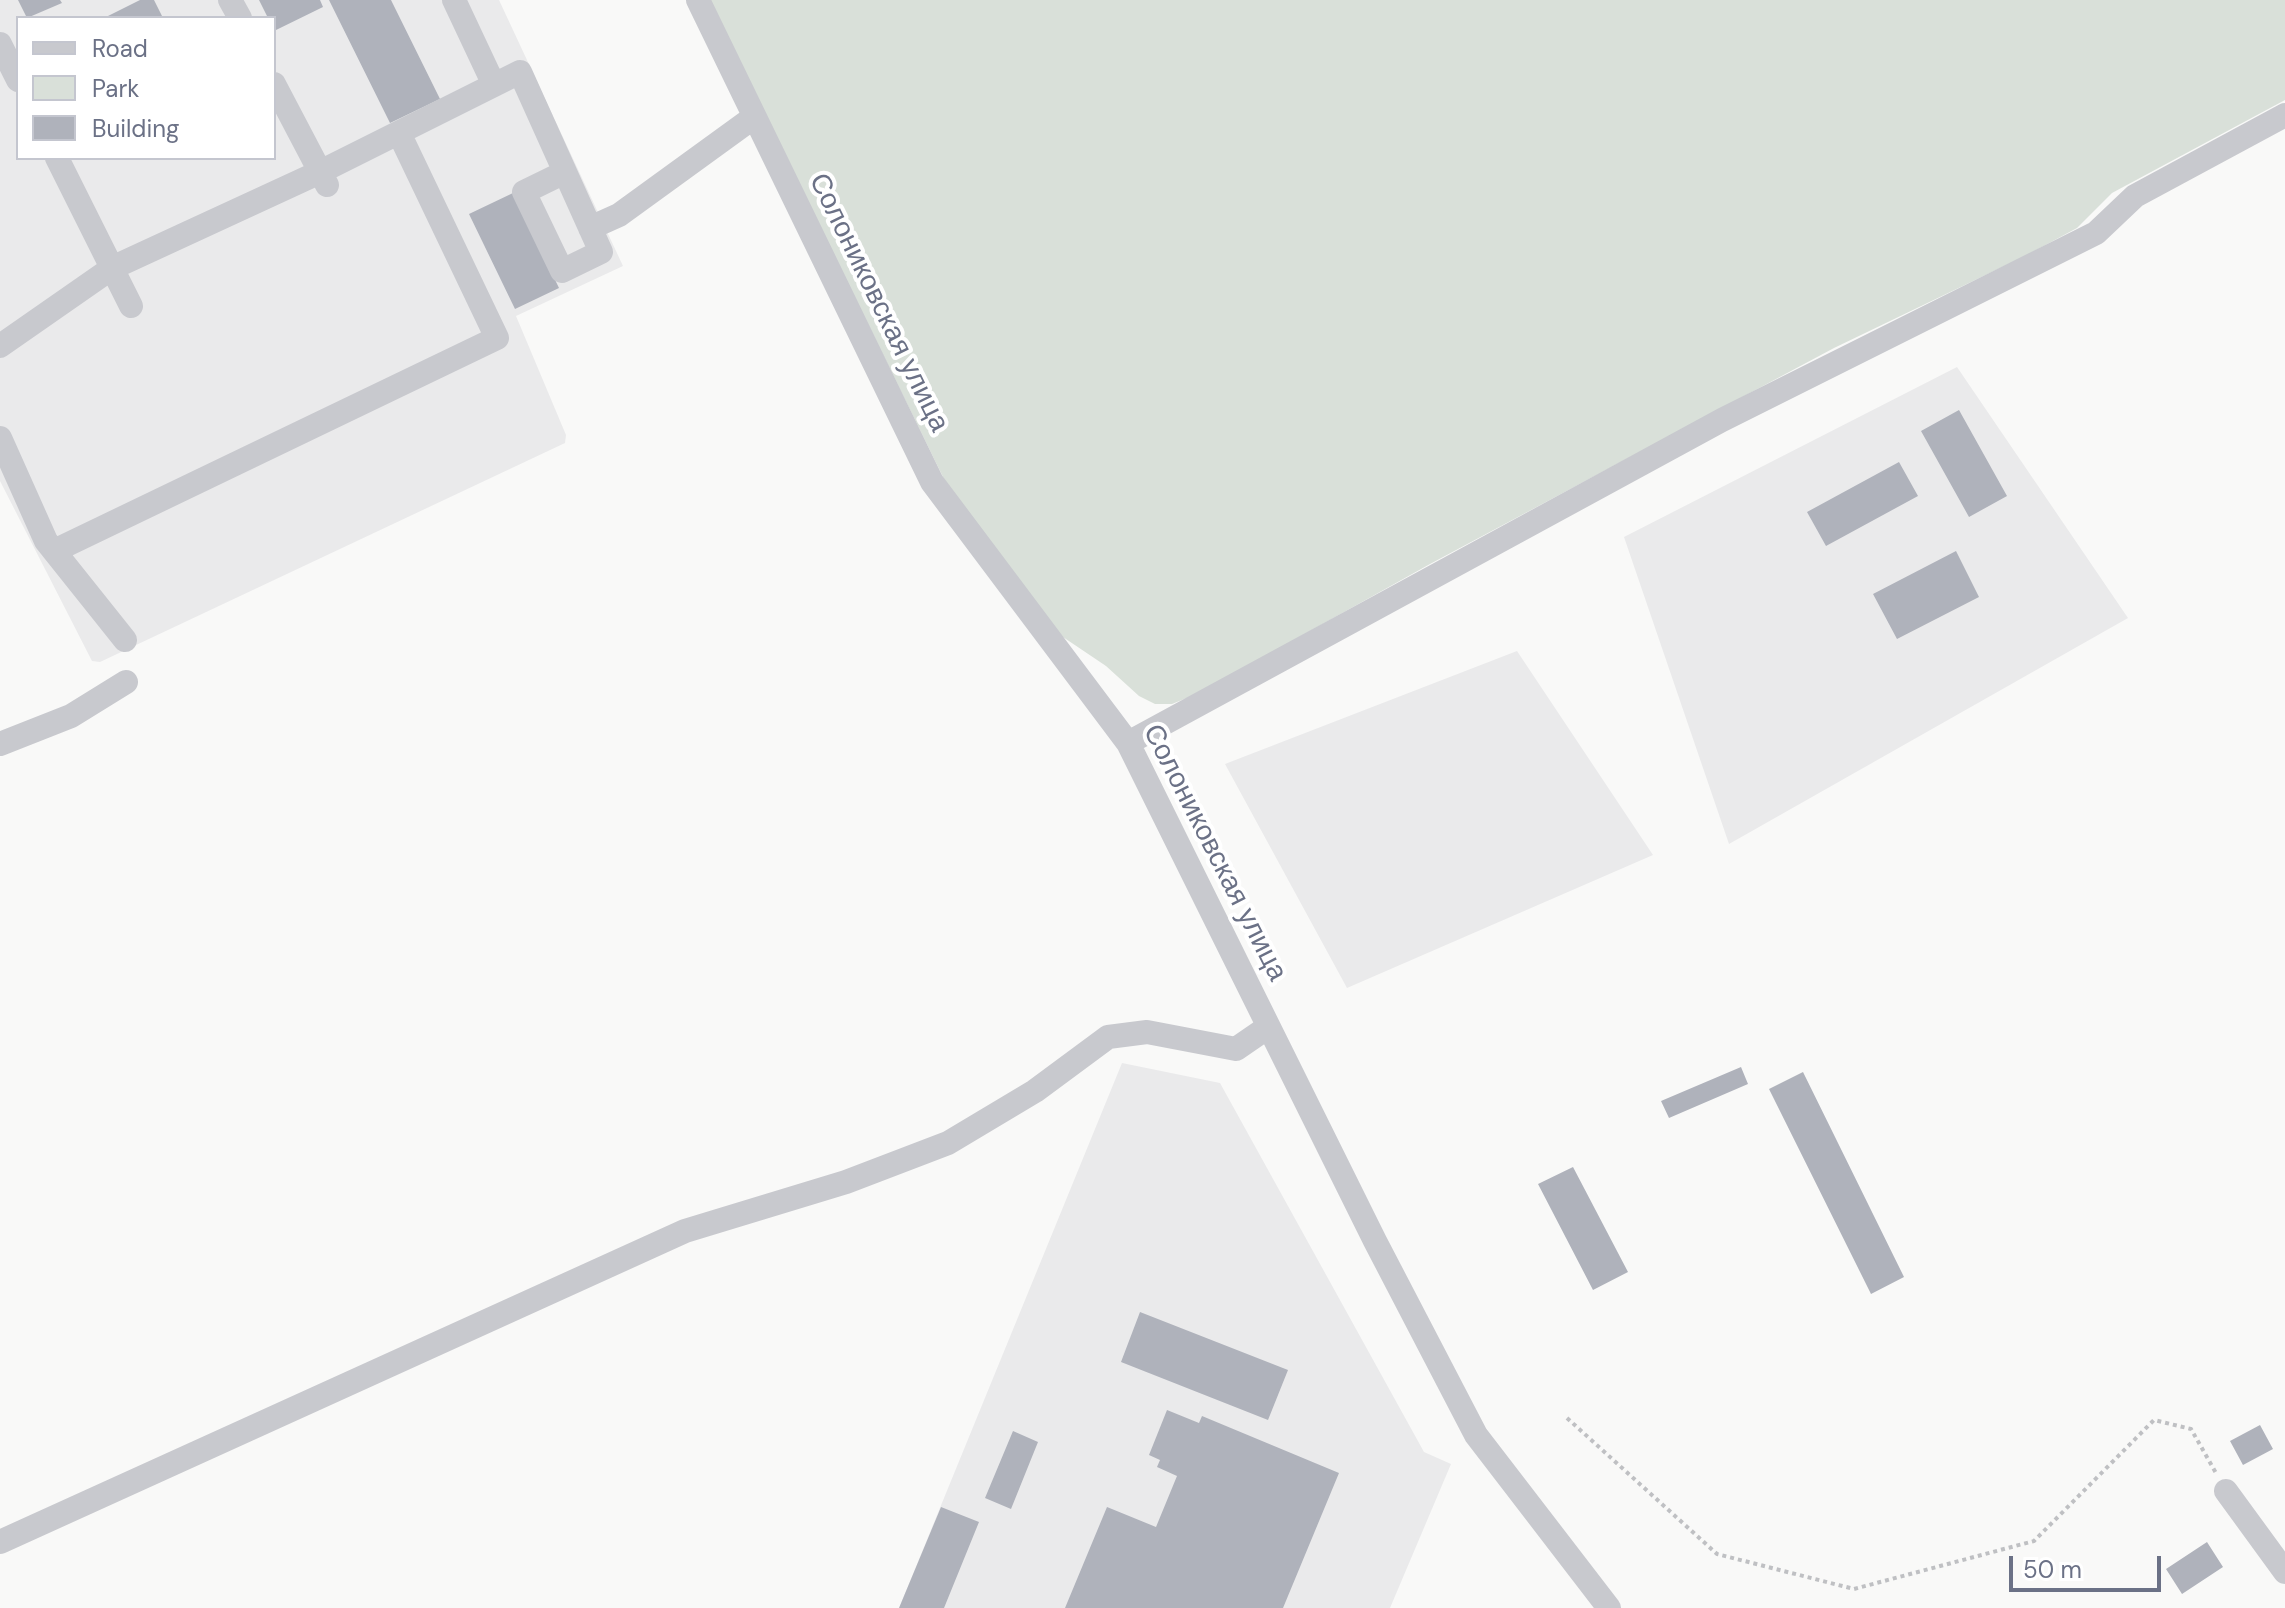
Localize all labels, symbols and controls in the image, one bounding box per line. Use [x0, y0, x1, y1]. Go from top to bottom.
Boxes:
legend [16, 16, 276, 160]
text: Road [92, 33, 148, 64]
text: Park [92, 73, 139, 104]
text: Building [92, 113, 179, 144]
street label: Солониковская улица [801, 168, 955, 438]
street label: Солониковская улица [1135, 719, 1293, 987]
scale bar [2013, 1540, 2165, 1590]
text: 50 m [2023, 1554, 2082, 1585]

